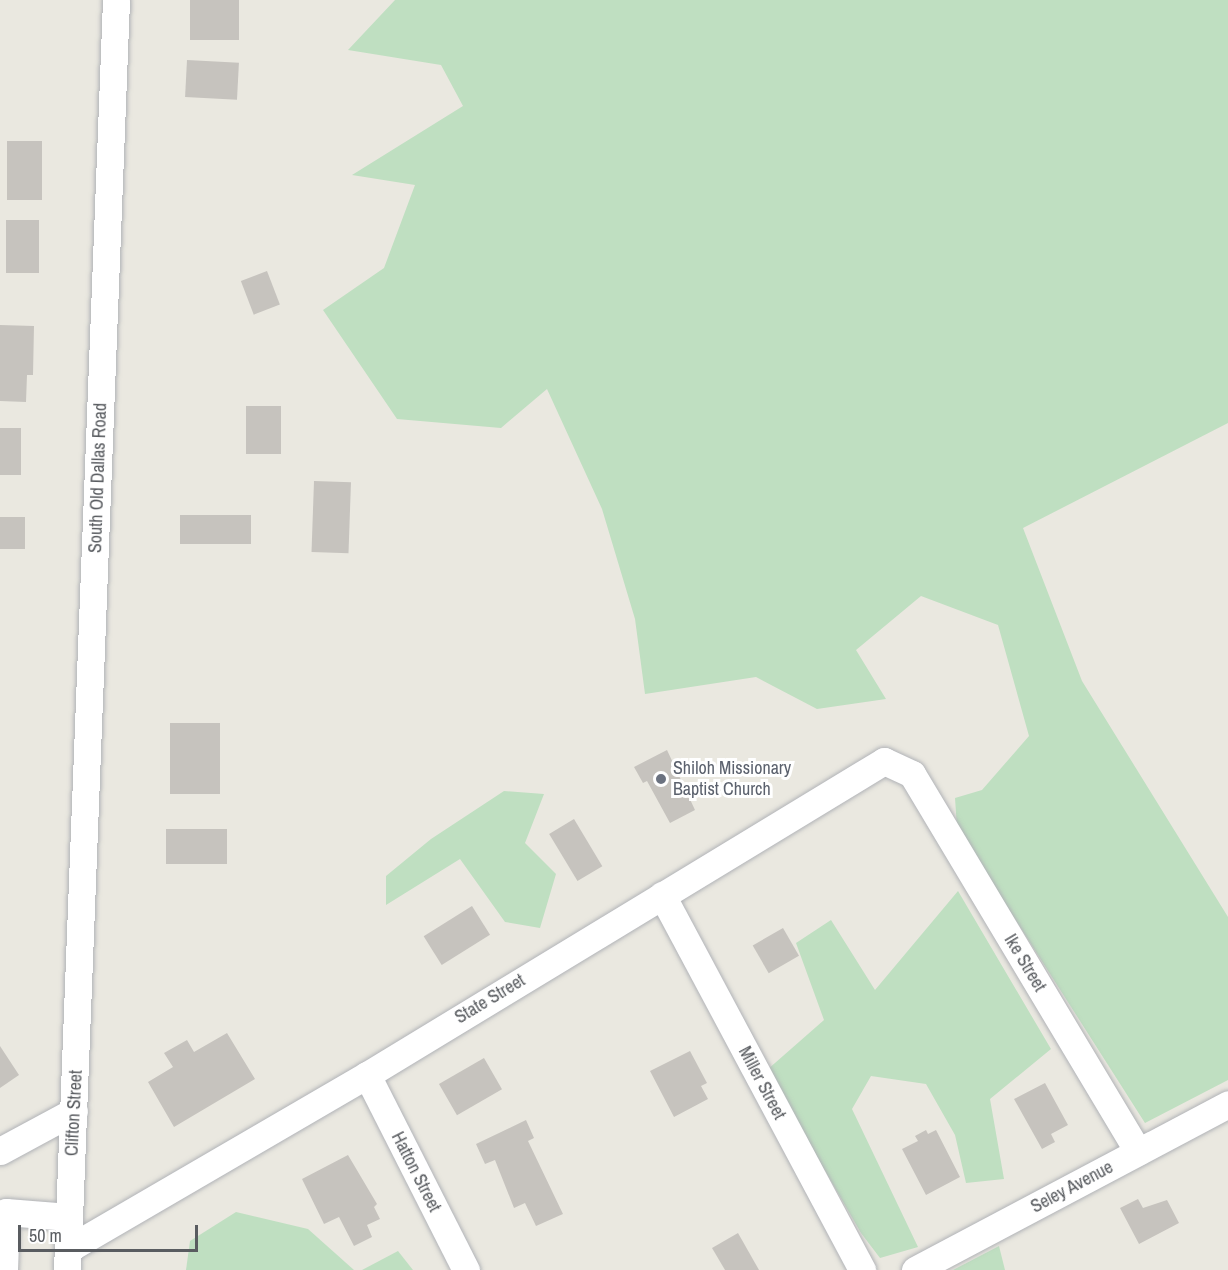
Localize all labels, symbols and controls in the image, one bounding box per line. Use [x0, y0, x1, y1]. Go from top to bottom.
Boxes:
street label: South Old Dallas Road [85, 403, 111, 553]
place label: Shiloh Missionary Baptist Church [673, 758, 791, 800]
marker: Shiloh Missionary Baptist Church [654, 772, 668, 786]
street label: Ike Street [999, 930, 1051, 996]
street label: State Street [451, 970, 529, 1028]
street label: Miller Street [734, 1043, 790, 1123]
street label: Clifton Street [61, 1069, 87, 1157]
street label: Hatton Street [387, 1128, 445, 1216]
street label: Seley Avenue [1027, 1156, 1117, 1218]
scale bar [21, 1213, 201, 1251]
text: 50 m [29, 1223, 62, 1248]

